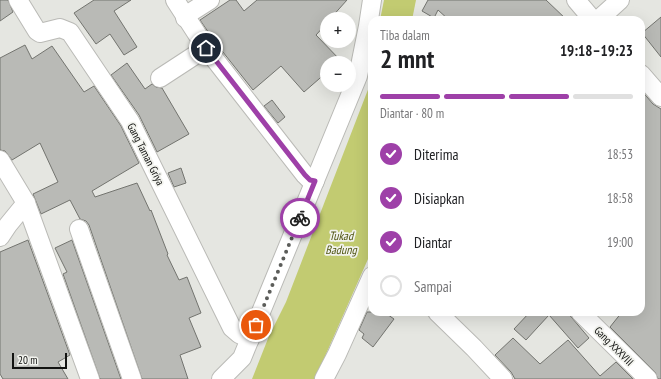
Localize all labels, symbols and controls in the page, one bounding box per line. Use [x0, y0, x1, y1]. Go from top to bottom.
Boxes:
map controls [320, 12, 356, 92]
button: + [320, 12, 356, 48]
text: Tiba dalam [380, 27, 430, 44]
pin [189, 31, 223, 65]
icon: home [195, 37, 217, 59]
text: 19:18–19:23 [560, 41, 633, 60]
text: 2 mnt [380, 42, 434, 75]
button: − [320, 56, 356, 92]
text: Diantar · 80 m [380, 105, 444, 122]
street label: Gang Taman Griya [124, 121, 168, 187]
icon: check [380, 143, 402, 165]
text: Diterima [414, 145, 458, 164]
text: 18:53 [607, 146, 633, 163]
icon: check [380, 187, 402, 209]
text: Disiapkan [414, 189, 464, 208]
text: 18:58 [607, 190, 633, 207]
courier [280, 198, 320, 238]
icon: bike [289, 207, 311, 229]
water label: Tukad Badung [325, 228, 357, 257]
icon: check [380, 231, 402, 253]
text: Diantar [414, 233, 452, 252]
text: 19:00 [607, 234, 633, 251]
text: Sampai [414, 277, 452, 296]
pin [239, 308, 273, 342]
icon: bag [245, 314, 267, 336]
street label: Gang XXXVIII [591, 323, 637, 369]
scale bar [12, 351, 67, 370]
text: 20 m [18, 353, 37, 367]

